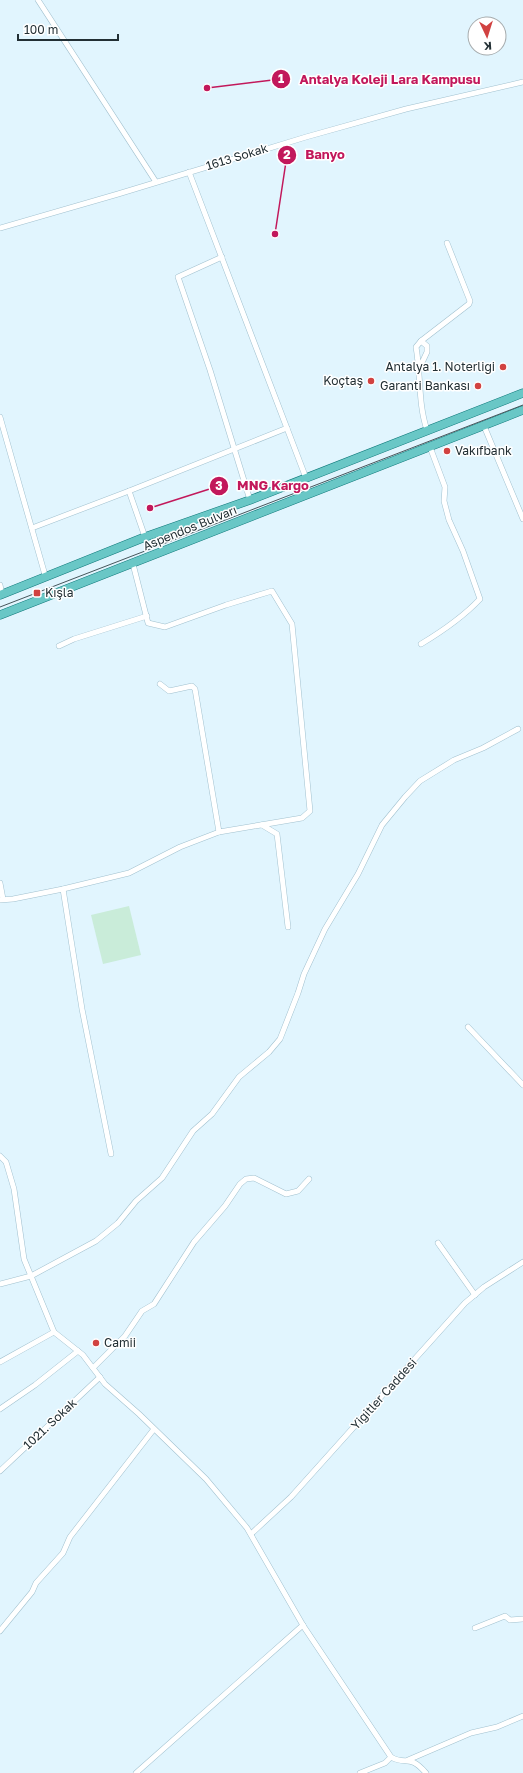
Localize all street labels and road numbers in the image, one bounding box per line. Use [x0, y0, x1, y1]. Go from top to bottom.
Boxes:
street label: 1613 Sokak [204, 140, 270, 173]
street label: Aspendos Bulvarı [141, 502, 239, 553]
street label: Yiğitler Caddesi [348, 1355, 420, 1432]
street label: 1021. Sokak [20, 1395, 80, 1452]

